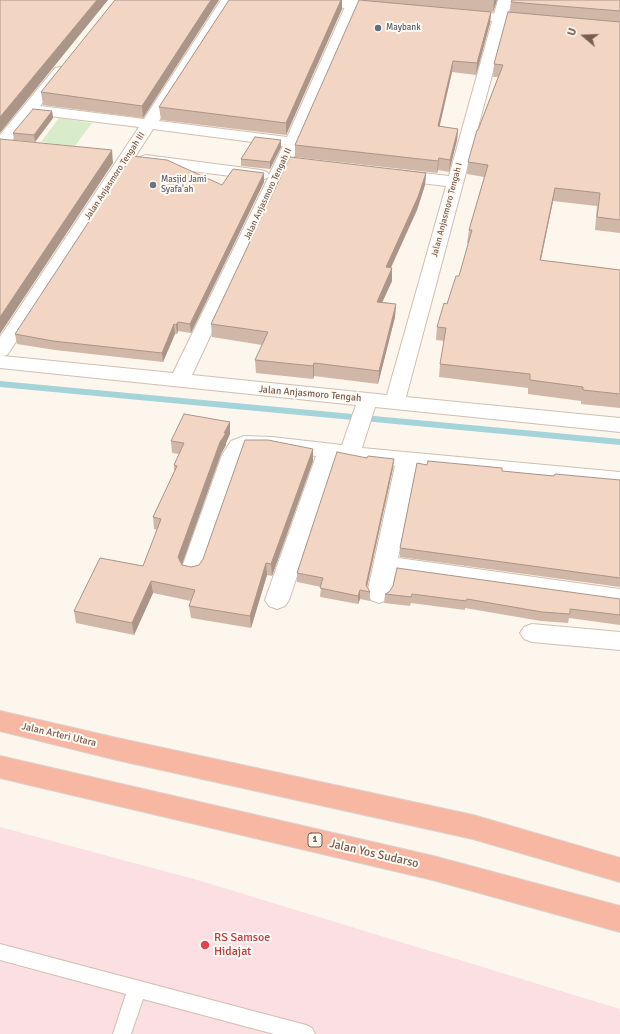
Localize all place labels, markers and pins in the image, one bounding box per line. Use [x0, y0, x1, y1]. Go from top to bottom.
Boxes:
marker: Maybank [373, 23, 383, 33]
place label: Maybank [386, 23, 421, 33]
place label: Masjid Jami Syafa'ah [161, 175, 206, 196]
marker: Masjid Jami Syafa'ah [148, 180, 158, 190]
place label: RS Samsoe Hidajat [214, 931, 270, 959]
marker: RS Samsoe Hidajat [199, 939, 211, 951]

